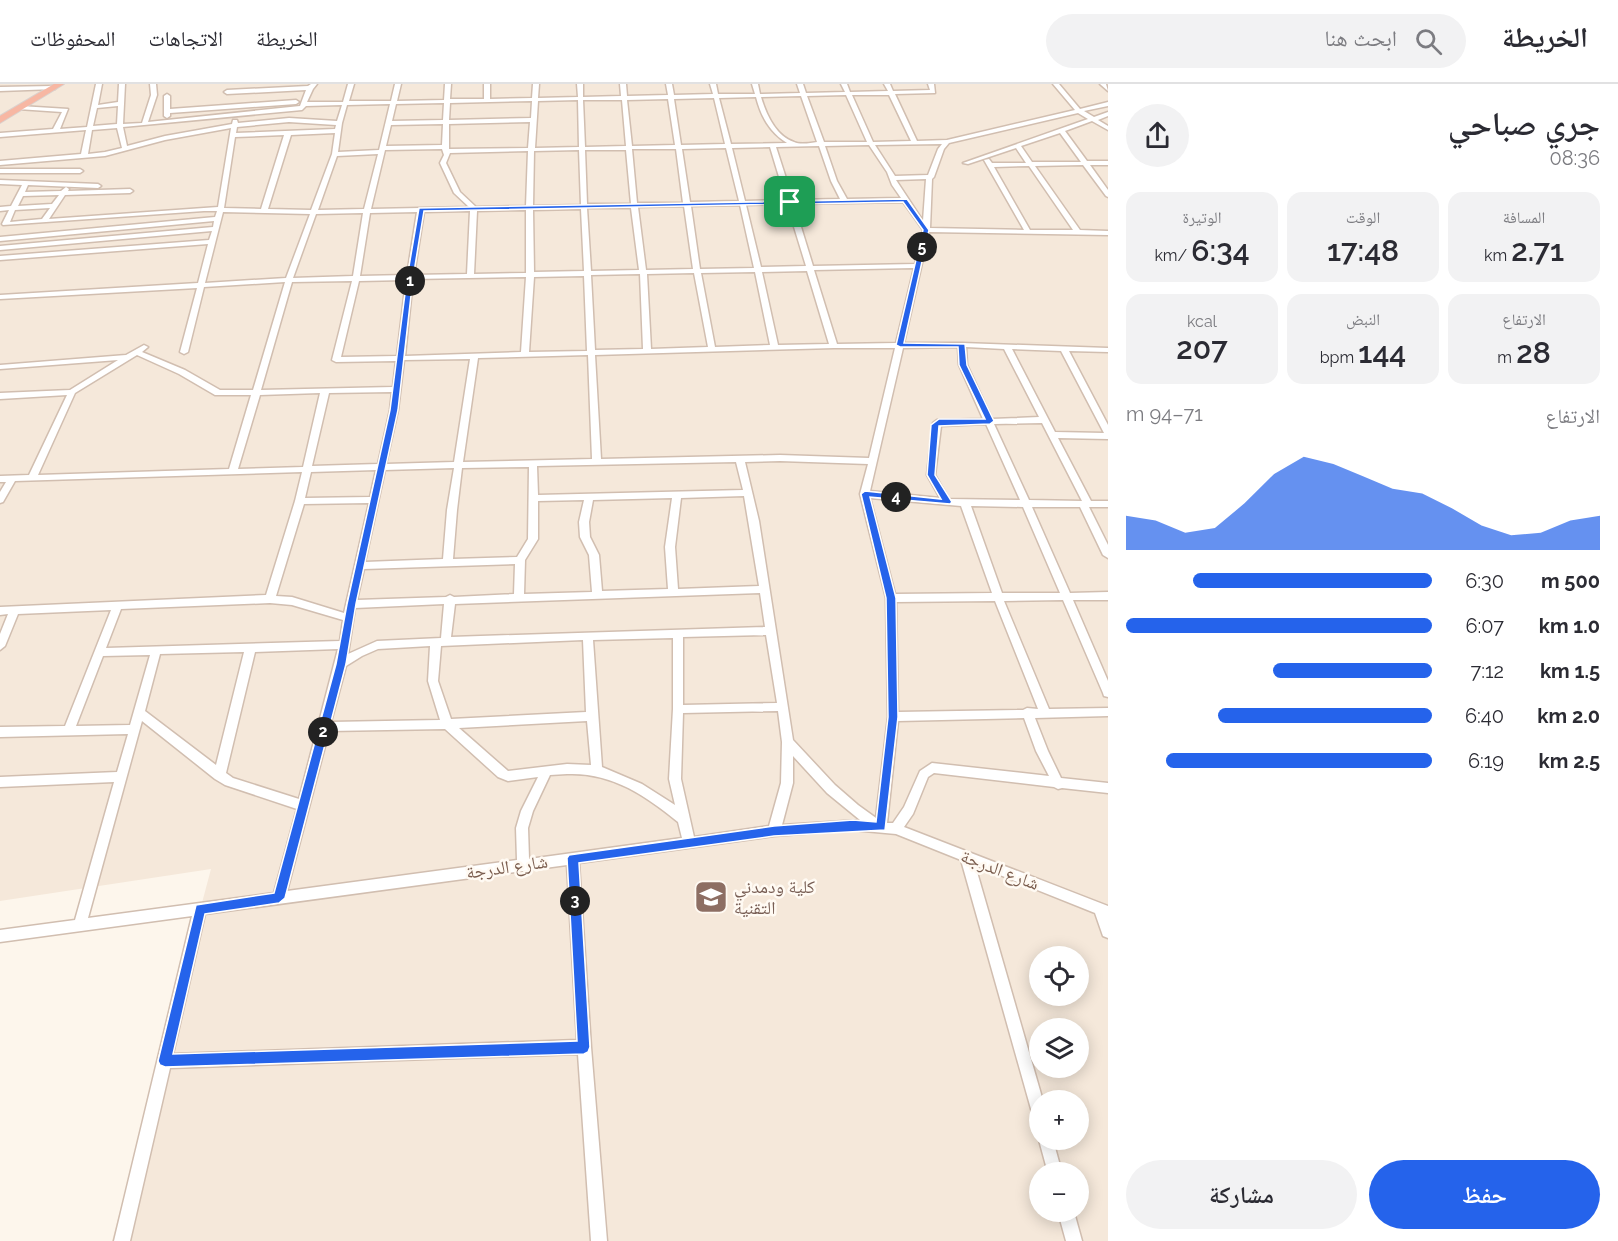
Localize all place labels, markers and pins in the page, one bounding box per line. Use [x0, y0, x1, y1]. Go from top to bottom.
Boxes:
pin [764, 176, 815, 227]
pin: 5 [907, 232, 937, 262]
pin: 1 [395, 266, 425, 296]
pin: 4 [881, 482, 911, 512]
pin: 2 [308, 717, 338, 747]
place label: كلية ودمدني التقنية [734, 876, 816, 918]
school or university icon: كلية ودمدني التقنية [693, 879, 729, 915]
pin: 3 [560, 886, 590, 916]

